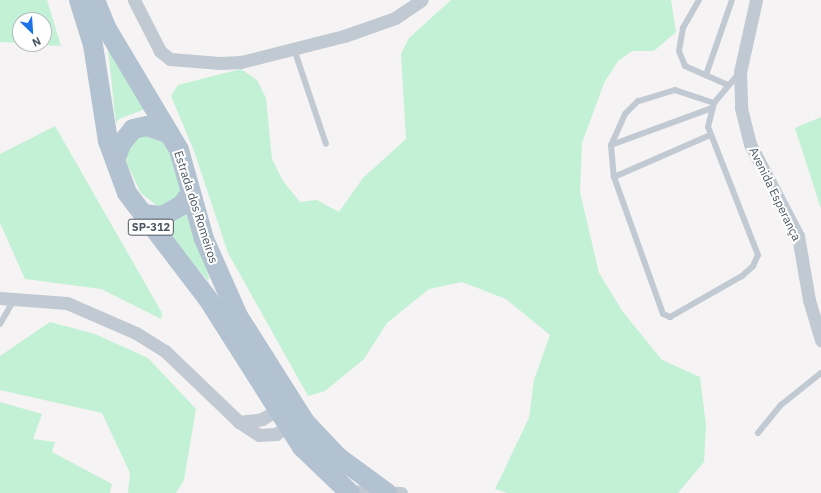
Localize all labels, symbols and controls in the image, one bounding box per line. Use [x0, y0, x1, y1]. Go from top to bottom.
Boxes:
north arrow [12, 12, 52, 52]
text: N [30, 34, 43, 50]
street label: Avenida Esperança [746, 145, 804, 243]
street label: Estrada dos Romeiros [171, 149, 221, 265]
road number: SP-312 [127, 218, 175, 236]

